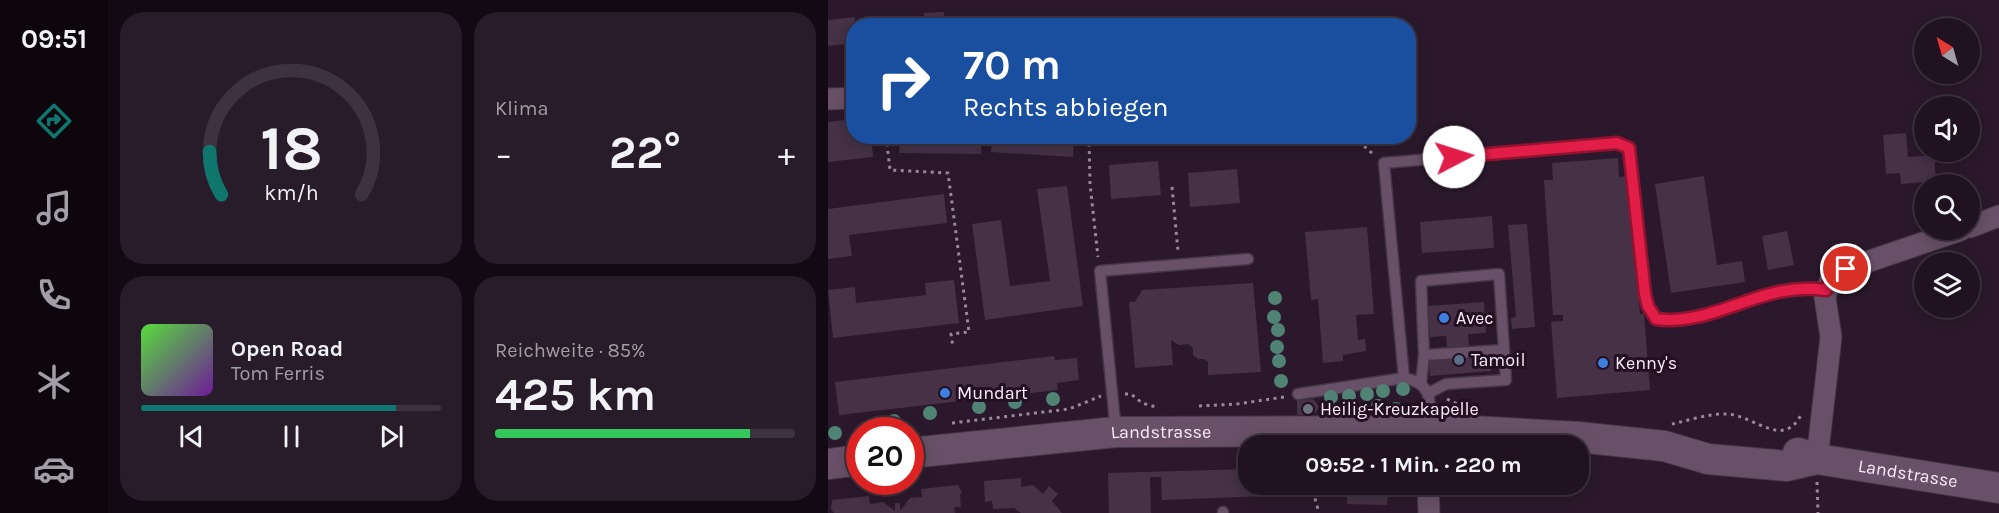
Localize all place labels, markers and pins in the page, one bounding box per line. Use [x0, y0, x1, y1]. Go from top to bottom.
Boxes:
pin [1820, 243, 1871, 294]
place label: Avec [1456, 307, 1494, 329]
marker: Avec [1437, 311, 1451, 325]
place label: Tamoil [1471, 349, 1525, 371]
place label: Kenny's [1615, 352, 1677, 374]
marker: Tamoil [1452, 353, 1466, 367]
marker: Kenny's [1596, 356, 1610, 370]
place label: Mundart [957, 382, 1028, 404]
marker: Mundart [938, 386, 952, 400]
place label: Heilig-Kreuzkapelle [1320, 398, 1479, 420]
marker: Heilig-Kreuzkapelle [1301, 402, 1315, 416]

